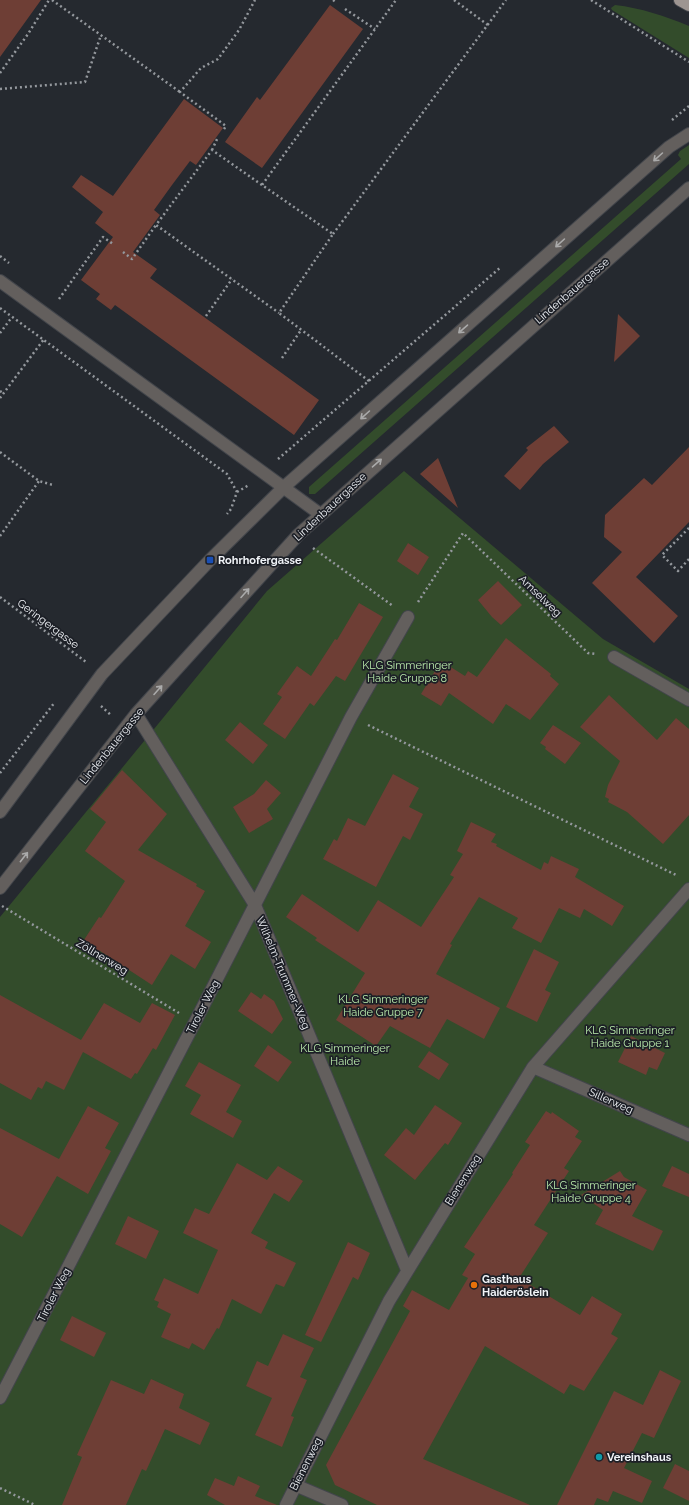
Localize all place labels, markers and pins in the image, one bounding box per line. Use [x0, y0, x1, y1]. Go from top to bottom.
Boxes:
place label: Rohrhofergasse [218, 554, 302, 567]
marker: Rohrhofergasse [205, 555, 215, 565]
place label: Gasthaus Haideröslein [482, 1273, 549, 1299]
marker: Gasthaus Haideröslein [469, 1280, 479, 1290]
place label: Vereinshaus [607, 1451, 672, 1464]
marker: Vereinshaus [594, 1452, 604, 1462]

